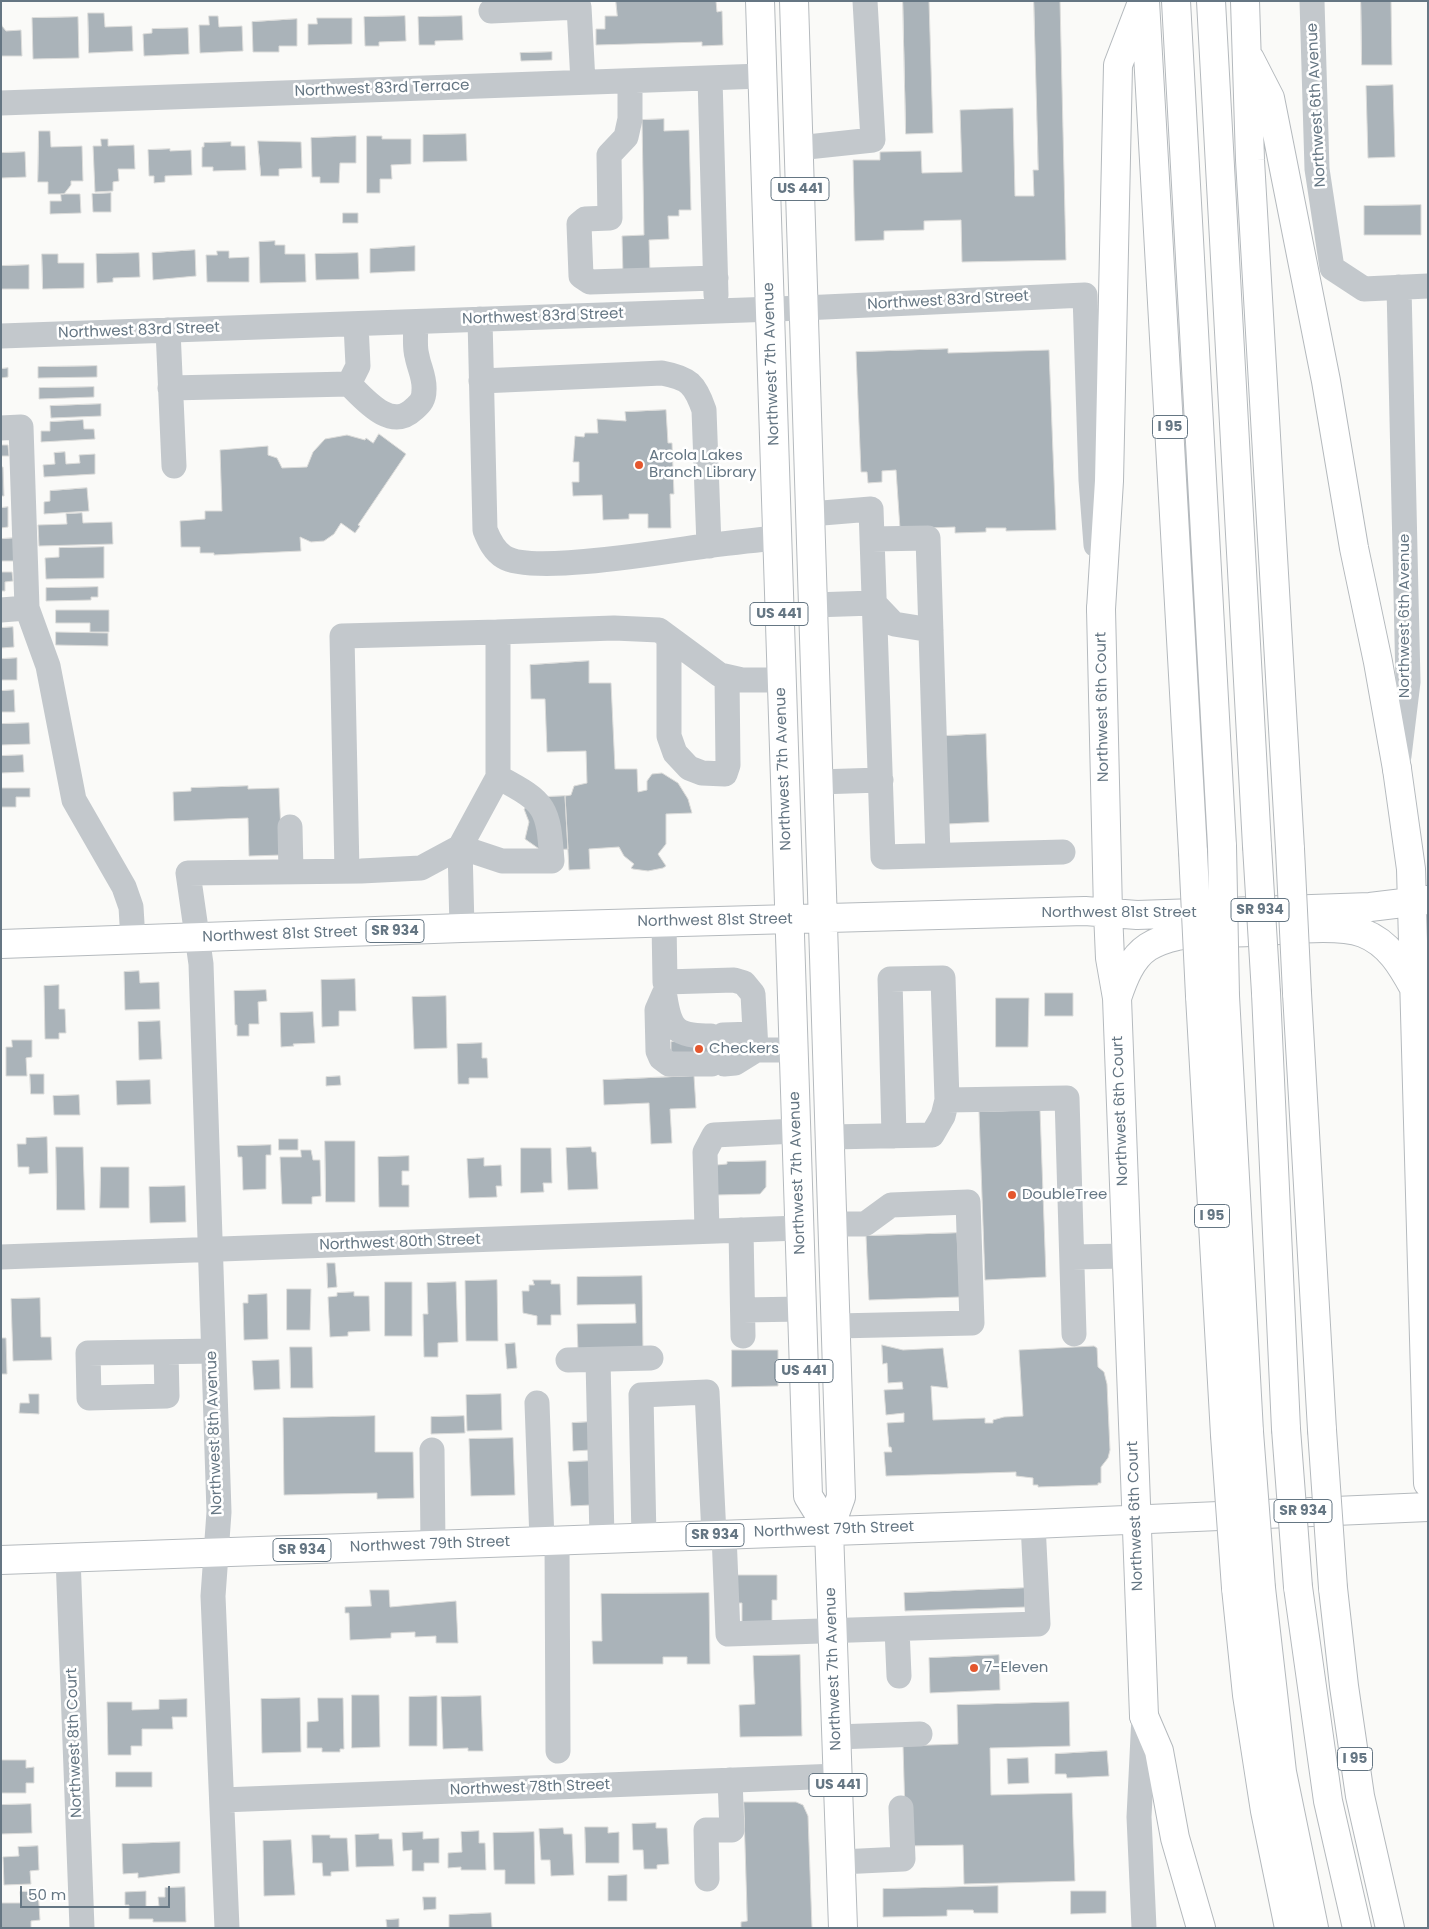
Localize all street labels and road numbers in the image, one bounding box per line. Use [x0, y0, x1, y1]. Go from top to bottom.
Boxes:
street label: Northwest 6th Avenue [1304, 22, 1330, 188]
street label: Northwest 83rd Terrace [294, 77, 470, 101]
road number: US 441 [771, 178, 829, 200]
street label: Northwest 7th Avenue [760, 282, 784, 446]
street label: Northwest 83rd Street [867, 288, 1029, 314]
street label: Northwest 83rd Street [462, 305, 624, 329]
street label: Northwest 83rd Street [58, 319, 220, 343]
road number: I 95 [1152, 416, 1188, 438]
street label: Northwest 6th Avenue [1396, 534, 1414, 698]
road number: US 441 [750, 602, 808, 626]
street label: Northwest 6th Court [1093, 632, 1113, 782]
street label: Northwest 7th Avenue [772, 687, 796, 851]
road number: SR 934 [1231, 898, 1289, 922]
street label: Northwest 81st Street [1041, 904, 1197, 922]
street label: Northwest 81st Street [637, 911, 793, 931]
road number: SR 934 [366, 919, 424, 942]
street label: Northwest 81st Street [202, 923, 358, 947]
street label: Northwest 6th Court [1109, 1036, 1133, 1186]
street label: Northwest 7th Avenue [786, 1091, 810, 1255]
road number: I 95 [1194, 1204, 1230, 1228]
street label: Northwest 80th Street [319, 1231, 481, 1255]
street label: Northwest 8th Avenue [203, 1350, 227, 1516]
road number: US 441 [775, 1360, 833, 1382]
street label: Northwest 6th Court [1124, 1441, 1148, 1591]
road number: SR 934 [1274, 1500, 1332, 1522]
street label: Northwest 79th Street [754, 1518, 914, 1542]
road number: SR 934 [686, 1524, 744, 1546]
street label: Northwest 79th Street [350, 1533, 510, 1557]
road number: SR 934 [273, 1538, 331, 1562]
street label: Northwest 7th Avenue [822, 1587, 846, 1751]
street label: Northwest 8th Court [63, 1668, 87, 1818]
road number: I 95 [1338, 1748, 1372, 1770]
road number: US 441 [809, 1774, 867, 1796]
street label: Northwest 78th Street [450, 1776, 610, 1800]

